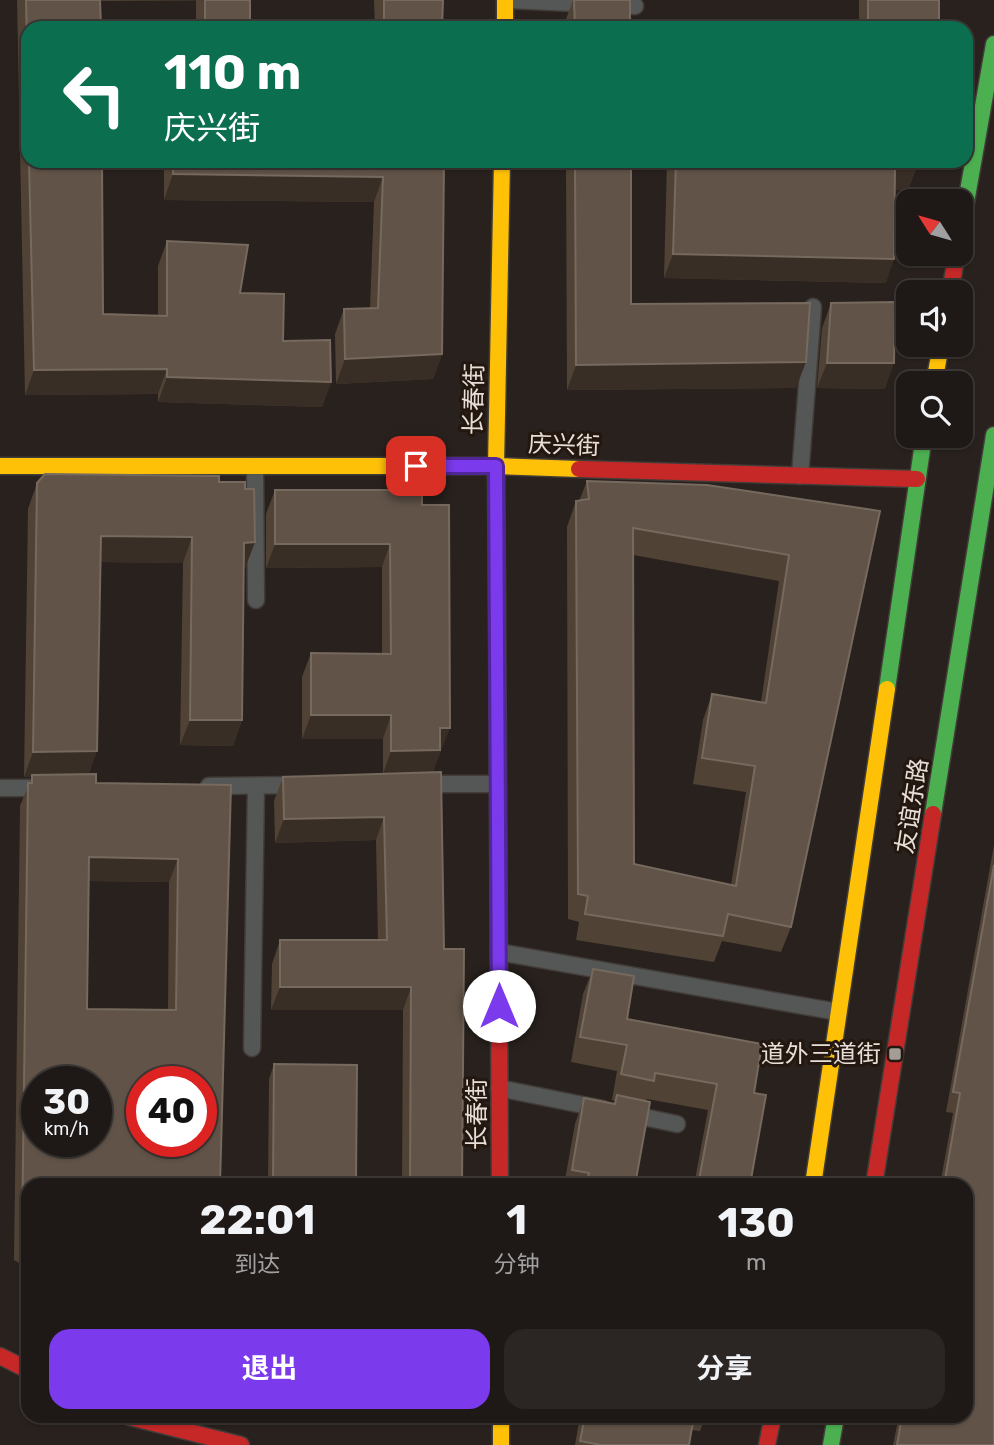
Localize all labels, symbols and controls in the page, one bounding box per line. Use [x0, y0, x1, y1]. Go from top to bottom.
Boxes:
text: 110 m [164, 43, 301, 101]
icon: left [49, 49, 140, 140]
text: 庆兴街 [164, 109, 260, 147]
north arrow [896, 189, 973, 266]
map controls [896, 189, 973, 448]
button: sound [896, 280, 973, 357]
street label: 长春街 [459, 363, 489, 435]
button: search [896, 371, 973, 448]
street label: 庆兴街 [528, 430, 600, 460]
pin [386, 436, 446, 496]
icon: arrive [397, 447, 435, 485]
street label: 友谊东路 [891, 756, 933, 856]
position arrow [462, 969, 536, 1043]
place label: 道外三道街 [761, 1040, 881, 1068]
marker: 道外三道街 [887, 1046, 903, 1062]
speed limit sign: 40 [126, 1066, 217, 1157]
street label: 长春街 [463, 1078, 491, 1150]
text: 30 [43, 1081, 90, 1123]
text: km/h [44, 1118, 89, 1140]
text: 22:01 [199, 1195, 315, 1245]
text: 1 [506, 1195, 527, 1245]
text: 130 [718, 1198, 795, 1248]
text: m [746, 1248, 767, 1276]
text: 到达 [234, 1250, 280, 1278]
text: 分钟 [494, 1250, 540, 1278]
button: 退出 [49, 1329, 490, 1409]
button: 分享 [504, 1329, 945, 1409]

